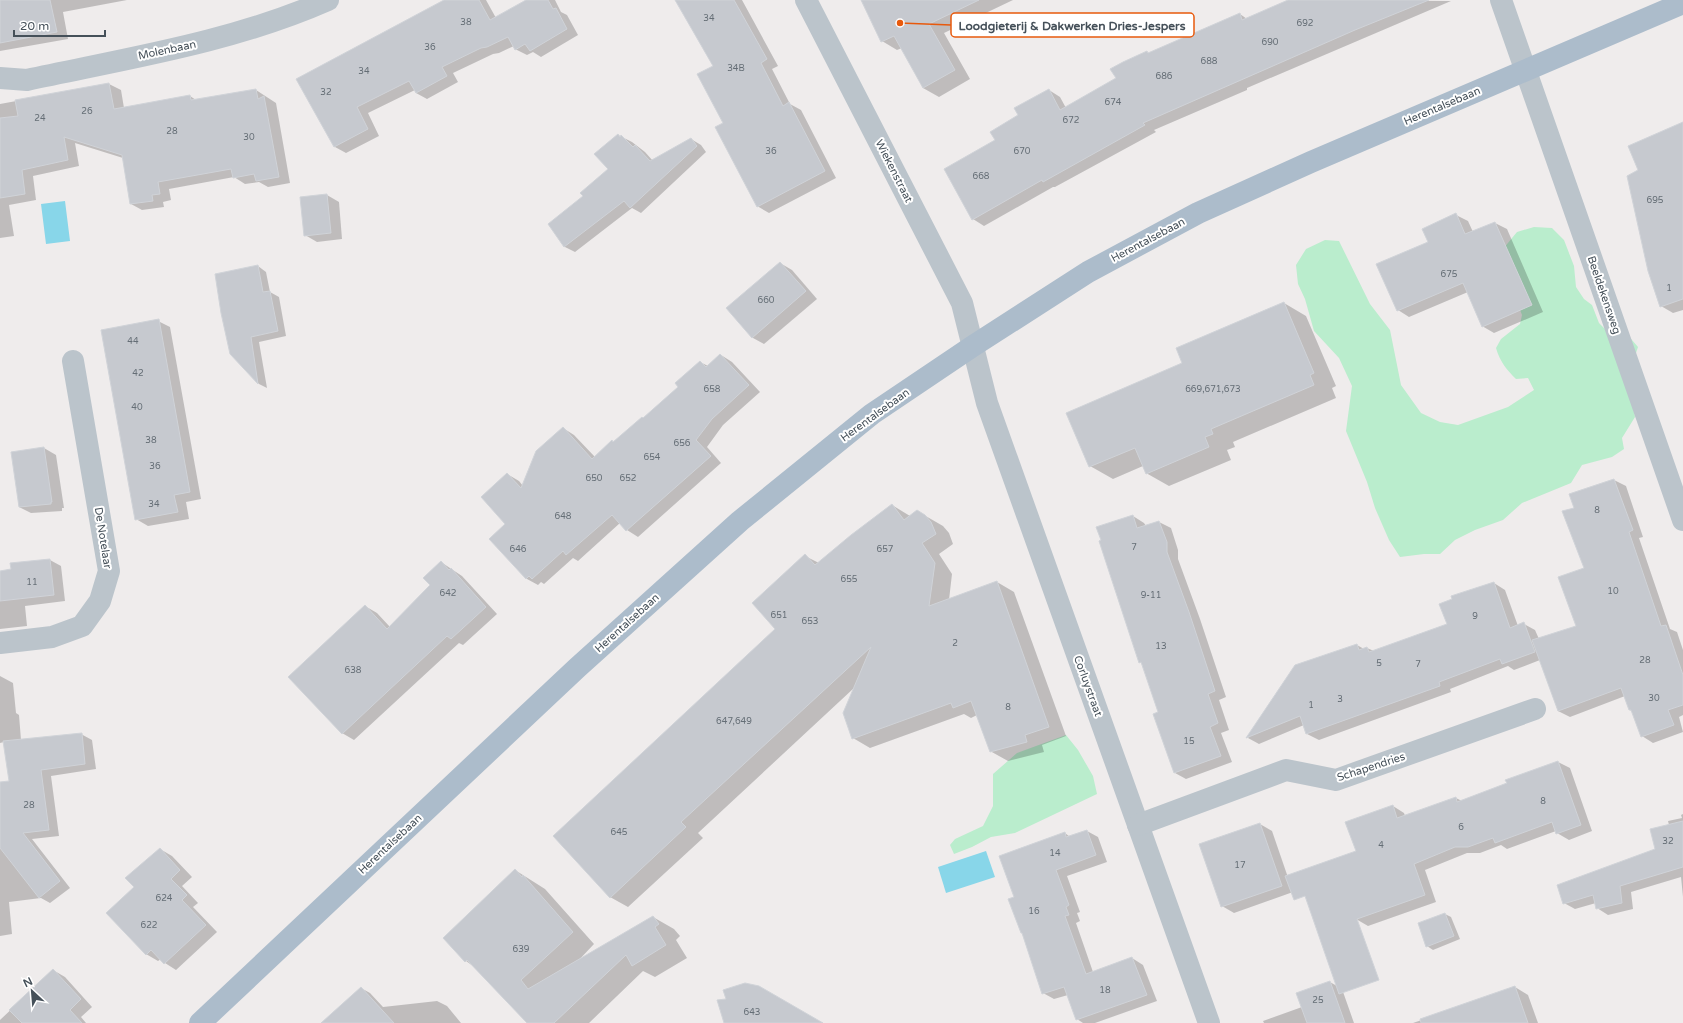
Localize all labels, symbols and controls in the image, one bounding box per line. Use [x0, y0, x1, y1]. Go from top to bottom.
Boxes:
scale bar [14, 12, 105, 38]
house number: 34 [703, 13, 715, 24]
callout: Loodgieterij & Dakwerken Dries-Jespers [951, 13, 1194, 37]
house number: 38 [460, 17, 472, 28]
house number: 692 [1297, 18, 1313, 29]
text: 20 m [20, 19, 49, 33]
text: Loodgieterij & Dakwerken Dries-Jespers [959, 19, 1186, 34]
house number: 690 [1262, 37, 1279, 48]
street label: Molenbaan [137, 38, 197, 62]
house number: 36 [424, 42, 436, 53]
house number: 688 [1201, 56, 1218, 67]
house number: 34B [727, 63, 745, 74]
house number: 34 [358, 66, 370, 77]
house number: 686 [1156, 71, 1173, 82]
street label: Herentalsebaan [1402, 84, 1482, 128]
house number: 32 [320, 87, 332, 98]
house number: 674 [1105, 97, 1122, 108]
house number: 26 [81, 106, 93, 117]
house number: 24 [34, 113, 46, 124]
house number: 672 [1063, 115, 1079, 126]
house number: 28 [166, 126, 178, 137]
house number: 30 [243, 132, 255, 143]
street label: Wiekenstraat [873, 137, 915, 205]
house number: 36 [765, 146, 777, 157]
house number: 670 [1014, 146, 1031, 157]
house number: 668 [973, 171, 990, 182]
house number: 695 [1647, 195, 1664, 206]
street label: Herentalsebaan [1109, 215, 1187, 265]
street label: Beeldekensweg [1585, 254, 1623, 336]
house number: 675 [1441, 269, 1458, 280]
house number: 1 [1666, 283, 1672, 294]
house number: 660 [758, 295, 775, 306]
house number: 44 [127, 336, 139, 347]
house number: 42 [132, 368, 144, 379]
house number: 658 [704, 384, 721, 395]
house number: 669,671,673 [1185, 384, 1241, 395]
street label: Herentalsebaan [838, 386, 912, 444]
house number: 40 [131, 402, 143, 413]
house number: 38 [145, 435, 157, 446]
house number: 656 [674, 438, 691, 449]
house number: 654 [644, 452, 661, 463]
house number: 36 [149, 461, 161, 472]
house number: 650 [586, 473, 603, 484]
house number: 652 [620, 473, 636, 484]
house number: 34 [148, 499, 160, 510]
house number: 8 [1594, 505, 1600, 516]
street label: De Notelaar [92, 506, 114, 570]
house number: 648 [555, 511, 572, 522]
house number: 7 [1131, 542, 1137, 553]
house number: 646 [510, 544, 527, 555]
house number: 657 [877, 544, 894, 555]
house number: 655 [841, 574, 858, 585]
house number: 11 [26, 577, 38, 588]
house number: 10 [1607, 586, 1619, 597]
house number: 642 [440, 588, 456, 599]
house number: 9-11 [1141, 590, 1161, 601]
street label: Herentalsebaan [592, 591, 662, 655]
house number: 651 [771, 610, 787, 621]
house number: 9 [1472, 611, 1478, 622]
house number: 653 [802, 616, 818, 627]
house number: 2 [952, 638, 958, 649]
house number: 13 [1155, 641, 1167, 652]
street label: Corluystraat [1071, 654, 1105, 718]
house number: 28 [1639, 655, 1651, 666]
house number: 5 [1376, 658, 1382, 669]
house number: 7 [1415, 659, 1421, 670]
house number: 638 [345, 665, 362, 676]
house number: 30 [1648, 693, 1660, 704]
house number: 3 [1337, 694, 1343, 705]
house number: 1 [1308, 700, 1314, 711]
house number: 8 [1005, 702, 1011, 713]
house number: 647,649 [716, 716, 752, 727]
house number: 15 [1183, 736, 1195, 747]
street label: Schapendries [1335, 750, 1407, 784]
house number: 8 [1540, 796, 1546, 807]
house number: 28 [23, 800, 35, 811]
street label: Herentalsebaan [356, 811, 424, 877]
house number: 6 [1458, 822, 1464, 833]
house number: 645 [611, 827, 628, 838]
house number: 32 [1662, 836, 1674, 847]
house number: 4 [1378, 840, 1384, 851]
house number: 14 [1049, 848, 1061, 859]
house number: 17 [1234, 860, 1246, 871]
house number: 624 [156, 893, 173, 904]
house number: 16 [1028, 906, 1040, 917]
house number: 622 [141, 920, 157, 931]
house number: 639 [513, 944, 530, 955]
north arrow [12, 971, 52, 1011]
text: N [21, 975, 35, 990]
house number: 18 [1099, 985, 1111, 996]
house number: 25 [1312, 995, 1324, 1006]
house number: 643 [744, 1007, 760, 1018]

